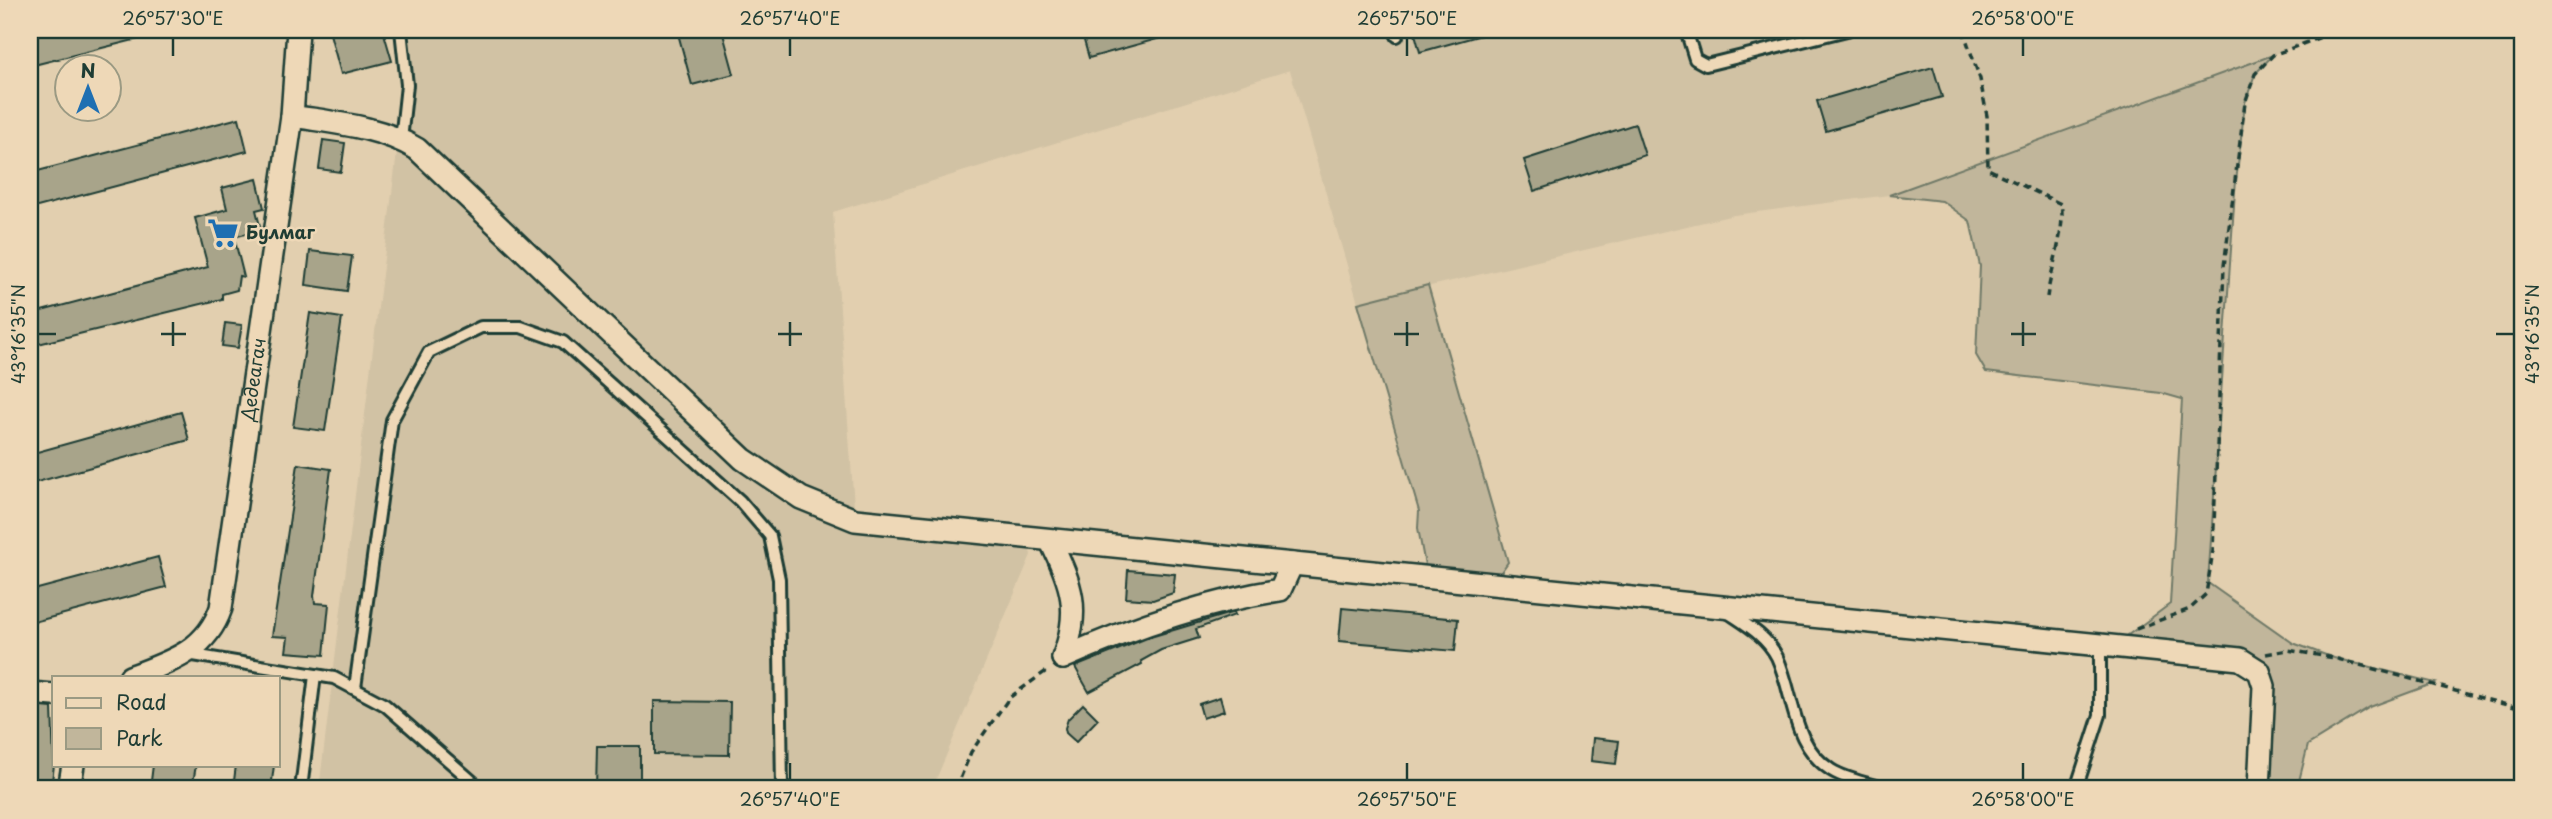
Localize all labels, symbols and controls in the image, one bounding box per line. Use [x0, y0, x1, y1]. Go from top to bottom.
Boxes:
text: 26°57'30"E [122, 4, 224, 31]
text: 26°57'40"E [740, 4, 840, 31]
text: 26°57'50"E [1357, 4, 1457, 31]
text: 26°58'00"E [1971, 4, 2075, 31]
north arrow [52, 52, 122, 122]
text: N [80, 56, 96, 84]
supermarket icon: Булмаг [206, 216, 240, 250]
place label: Булмаг [246, 218, 316, 245]
text: 43°16'35"N [4, 284, 31, 384]
text: 43°16'35"N [2518, 284, 2545, 384]
street label: Дедеагач [233, 336, 272, 423]
legend [52, 676, 280, 766]
text: Road [116, 685, 167, 717]
text: Park [116, 721, 163, 753]
text: 26°57'40"E [740, 785, 840, 812]
text: 26°57'50"E [1357, 785, 1457, 812]
text: 26°58'00"E [1971, 785, 2075, 812]

